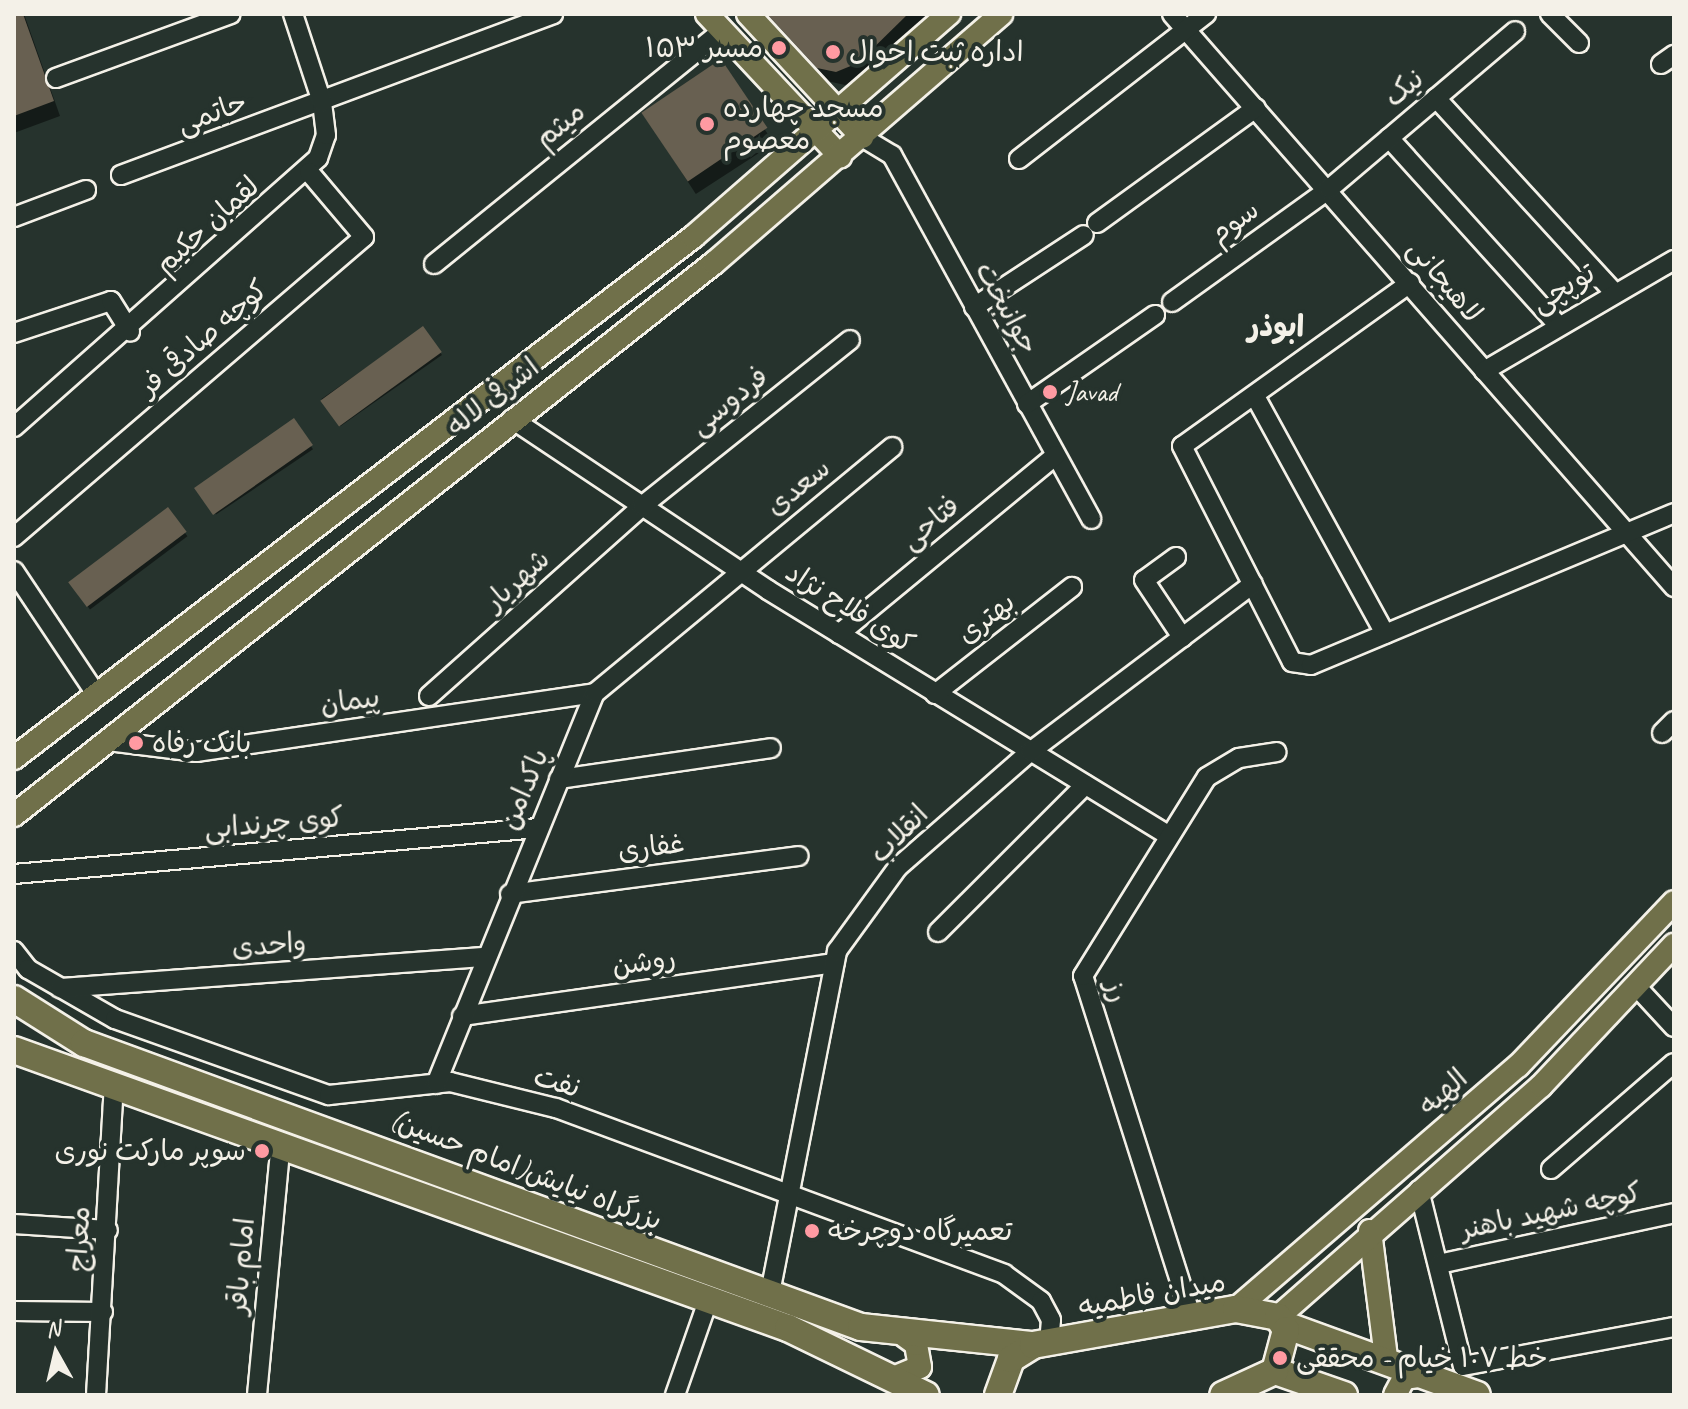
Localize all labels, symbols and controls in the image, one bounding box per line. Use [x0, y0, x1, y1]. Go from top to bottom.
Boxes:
place label: مسیر ۱۵۳ [645, 31, 763, 65]
place label: اداره ثبت احوال [849, 35, 1023, 69]
marker: مسیر ۱۵۳ [770, 39, 788, 57]
marker: اداره ثبت احوال [824, 43, 842, 61]
street label: نیک [1377, 62, 1431, 114]
street label: حاتمی [173, 85, 251, 141]
place label: مسجد چهارده معصوم [723, 91, 884, 157]
street label: میثم [528, 95, 592, 155]
marker: مسجد چهارده معصوم [698, 115, 716, 133]
street label: لقمان حکیم [148, 169, 266, 281]
street label: سوم [1203, 193, 1265, 251]
street label: لاهیجانی [1401, 233, 1489, 329]
street label: جوانبخت [968, 256, 1046, 360]
street label: توپچی [1525, 256, 1601, 320]
street label: کوچه صادقی فر [131, 273, 275, 403]
district label: ابوذر [1248, 308, 1304, 344]
street label: اشرفی لاله [440, 351, 546, 443]
street label: فردوسی [683, 359, 775, 443]
place label: Javad [1066, 375, 1117, 409]
marker: Javad [1041, 383, 1059, 401]
street label: سعدی [759, 451, 837, 523]
street label: فتاحی [894, 489, 966, 557]
street label: شهریار [477, 542, 557, 618]
street label: کوی فلاح نژاد [779, 555, 921, 661]
street label: بهتری [950, 585, 1022, 651]
street label: پیمان [318, 680, 382, 722]
place label: بانک رفاه [152, 726, 251, 760]
marker: بانک رفاه [127, 734, 145, 752]
street label: پاکدامن [492, 743, 556, 835]
street label: انقلاب [863, 798, 935, 870]
street label: کوی چرندابی [203, 800, 345, 846]
street label: غفاری [616, 826, 686, 868]
street label: واحدی [231, 926, 307, 964]
street label: روشن [610, 941, 678, 983]
street label: رز [1098, 976, 1136, 1006]
street label: نفت [530, 1059, 584, 1105]
street label: الهیه [1412, 1062, 1474, 1122]
street label: بزرگراه نیایش(امام حسین) [385, 1103, 667, 1237]
place label: سوپر مارکت نوری [55, 1134, 246, 1168]
marker: سوپر مارکت نوری [253, 1142, 271, 1160]
street label: کوچه شهید باهنر [1458, 1175, 1644, 1247]
street label: معراج [61, 1205, 97, 1273]
place label: تعمیرگاه دوچرخه [828, 1214, 1012, 1248]
street label: امام باقر [220, 1216, 262, 1316]
marker: تعمیرگاه دوچرخه [803, 1222, 821, 1240]
street label: میدان فاطمیه [1076, 1265, 1228, 1323]
north arrow [16, 1313, 96, 1393]
text: N [44, 1314, 61, 1344]
place label: خط ۱۰۷ خیام - محققی [1296, 1341, 1548, 1375]
marker: خط ۱۰۷ خیام - محققی [1271, 1349, 1289, 1367]

